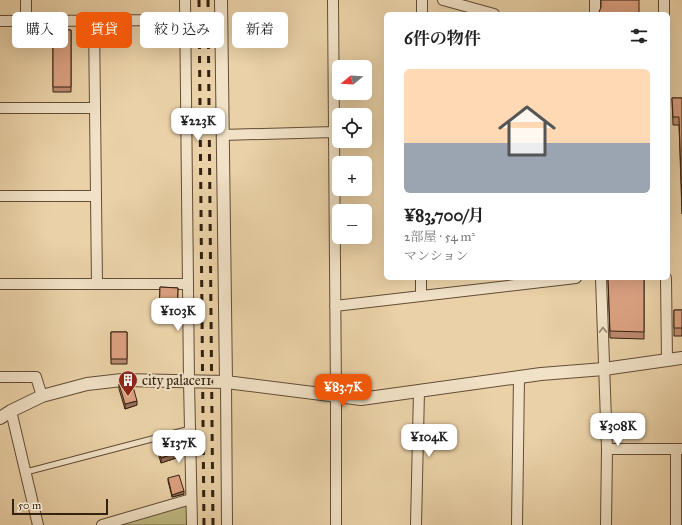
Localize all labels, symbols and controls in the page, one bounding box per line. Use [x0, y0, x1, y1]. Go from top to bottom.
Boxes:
chip: 購入 [12, 12, 68, 48]
chip: 賃貸 [76, 12, 132, 48]
chip: 絞り込み [140, 12, 224, 48]
chip: 新着 [232, 12, 288, 48]
icon: filters [628, 25, 650, 47]
text: 6件の物件 [404, 28, 481, 49]
north arrow [332, 60, 372, 100]
map controls [332, 60, 372, 244]
icon: home [491, 95, 563, 167]
pin: ¥223K [170, 108, 226, 142]
button: locate [332, 108, 372, 148]
text: ¥223K [180, 113, 216, 129]
button: + [332, 156, 372, 196]
button: − [332, 204, 372, 244]
text: ¥83,700/月 [404, 205, 485, 226]
text: 2部屋 · 54 m² [404, 229, 475, 245]
text: マンション [404, 248, 468, 264]
pin: ¥103K [150, 298, 206, 332]
text: ¥103K [160, 303, 196, 319]
one-way arrow [599, 327, 607, 333]
building icon: city palace11 [117, 369, 139, 397]
place label: city palace11 [142, 372, 212, 389]
pin: ¥83.7K [310, 374, 376, 408]
text: ¥83.7K [324, 379, 362, 395]
pin: ¥308K [590, 413, 646, 447]
text: ¥308K [599, 418, 637, 434]
pin: ¥104K [401, 424, 457, 458]
text: ¥104K [410, 429, 448, 445]
pin: ¥137K [151, 430, 207, 464]
text: ¥137K [161, 435, 197, 451]
scale bar [12, 497, 108, 516]
text: 50 m [18, 499, 41, 512]

